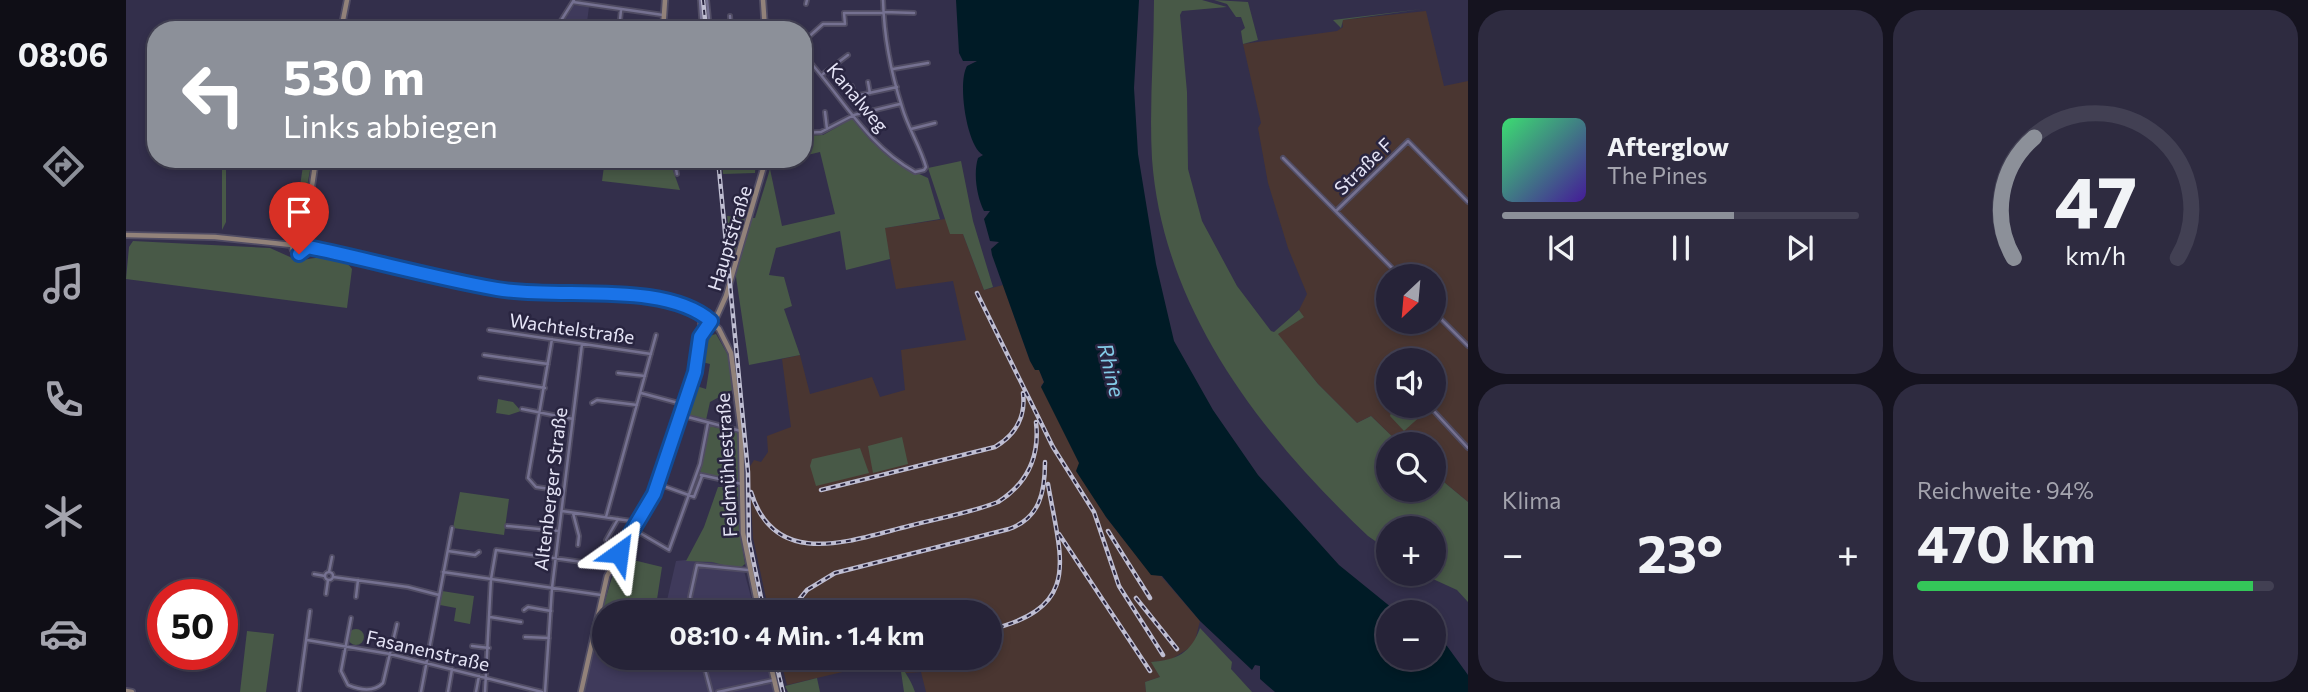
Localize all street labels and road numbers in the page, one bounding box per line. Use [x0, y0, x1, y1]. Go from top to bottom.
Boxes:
street label: Kanalweg [822, 58, 894, 136]
street label: Straße F [1329, 133, 1397, 199]
street label: Hauptstraße [702, 183, 756, 293]
street label: Wachtelstraße [508, 308, 636, 348]
street label: Feldmühlestraße [711, 392, 741, 538]
street label: Altenberger Straße [529, 406, 571, 572]
street label: Fasanenstraße [364, 625, 492, 675]

